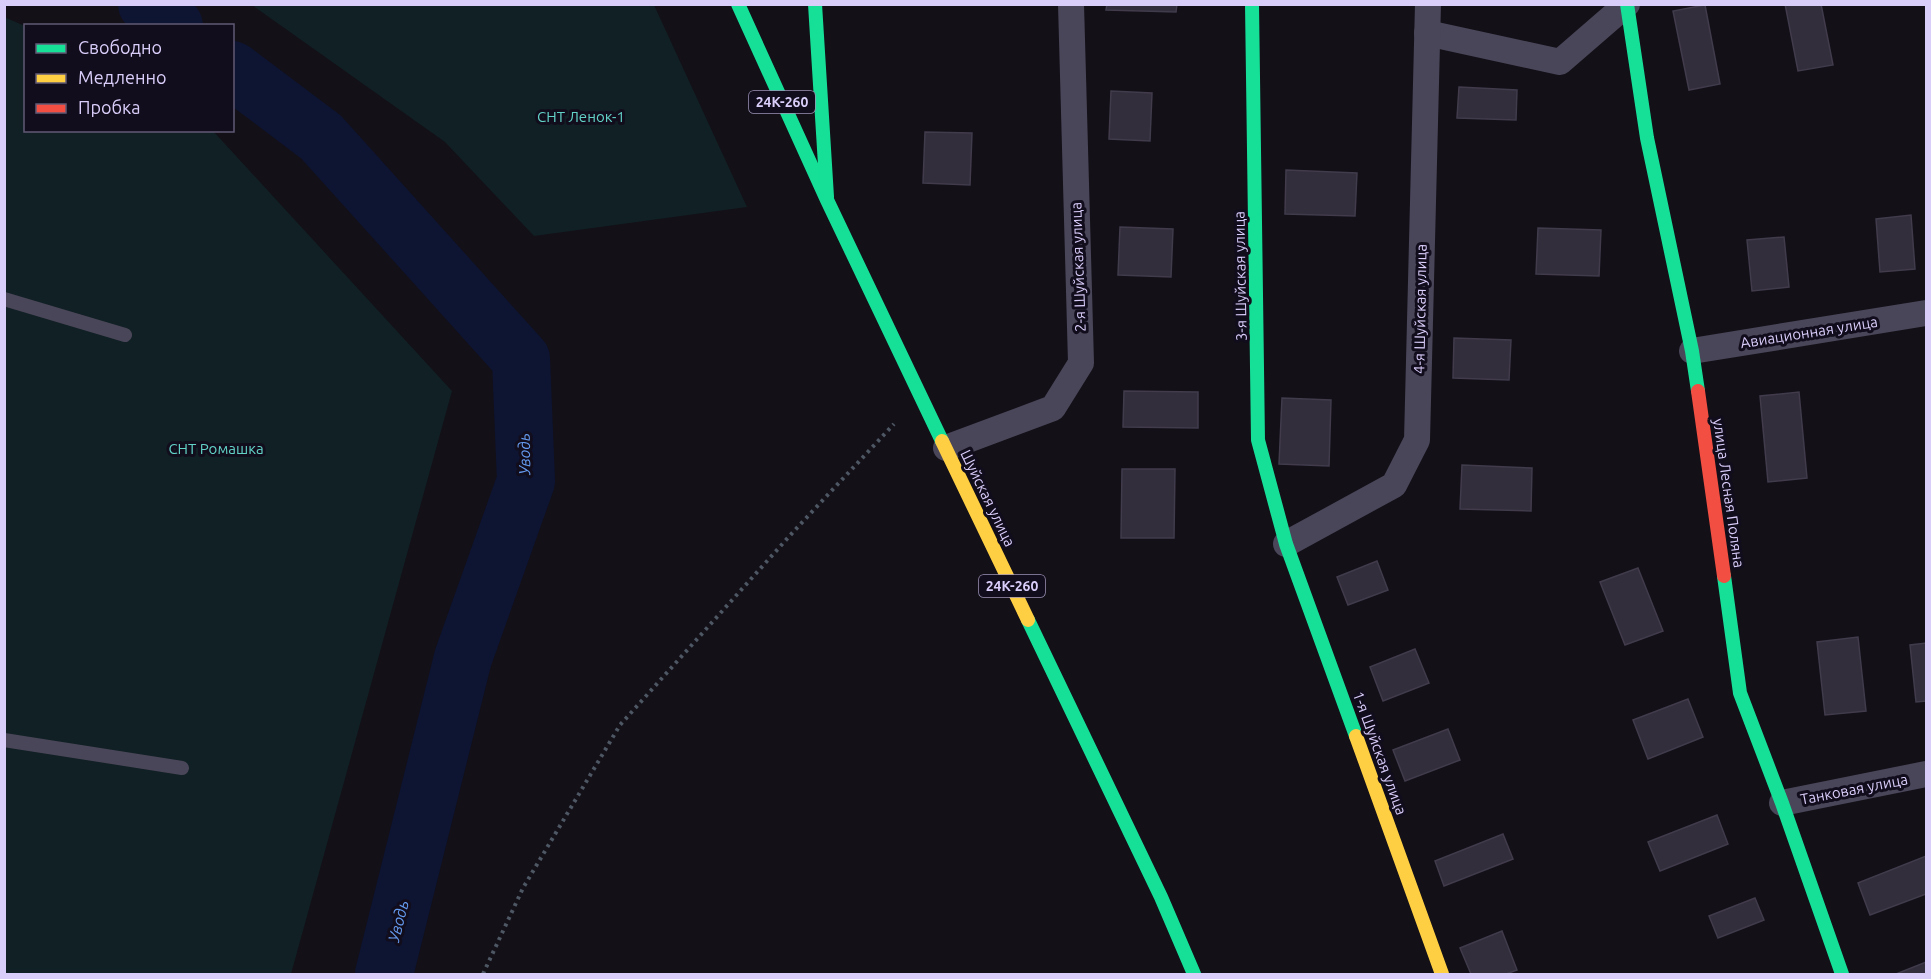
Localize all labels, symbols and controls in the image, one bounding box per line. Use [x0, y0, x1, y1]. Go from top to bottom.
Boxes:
legend [24, 24, 234, 132]
text: Свободно [78, 37, 162, 57]
text: Медленно [78, 67, 167, 87]
road number: 24К-260 [749, 91, 815, 113]
text: Пробка [78, 97, 141, 117]
park label: СНТ Ленок-1 [537, 108, 625, 125]
street label: 2-я Шуйская улица [1067, 202, 1089, 332]
street label: 3-я Шуйская улица [1230, 211, 1250, 341]
street label: 4-я Шуйская улица [1410, 244, 1430, 374]
street label: Авиационная улица [1739, 313, 1879, 351]
street label: улица Лесная Поляна [1710, 417, 1748, 569]
water label: Уводь [515, 433, 533, 476]
park label: СНТ Ромашка [168, 440, 264, 457]
street label: Шуйская улица [957, 447, 1019, 549]
road number: 24К-260 [979, 575, 1045, 597]
street label: 1-я Шуйская улица [1350, 689, 1410, 817]
street label: Танковая улица [1799, 770, 1909, 808]
water label: Уводь [384, 898, 412, 945]

